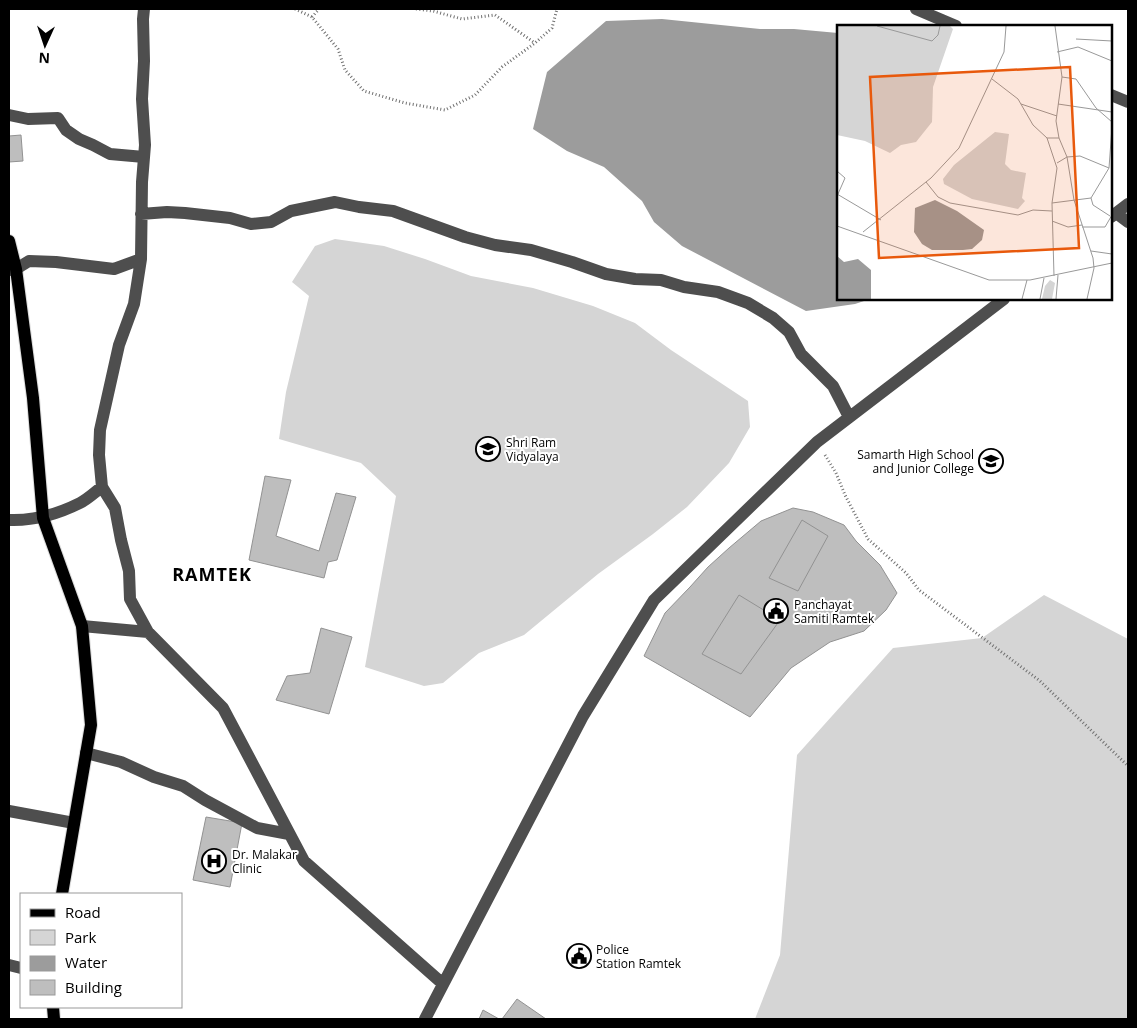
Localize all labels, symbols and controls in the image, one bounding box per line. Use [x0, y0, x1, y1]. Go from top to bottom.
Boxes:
north arrow [20, 20, 70, 70]
inset map [837, 25, 1112, 300]
text: N [38, 49, 50, 68]
place label: Shri Ram Vidyalaya [506, 434, 559, 465]
school or university icon: Shri Ram Vidyalaya [475, 436, 501, 462]
place label: Samarth High School and Junior College [857, 446, 974, 477]
school or university icon: Samarth High School and Junior College [978, 448, 1004, 474]
district label: RAMTEK [172, 562, 252, 586]
place label: Panchayat Samiti Ramtek [794, 596, 875, 627]
public building icon: Panchayat Samiti Ramtek [763, 598, 789, 624]
place label: Dr. Malakar Clinic [232, 846, 297, 877]
hospital icon: Dr. Malakar Clinic [201, 848, 227, 874]
legend [20, 893, 182, 1008]
text: Road [65, 902, 101, 922]
text: Park [65, 927, 96, 947]
place label: Police Station Ramtek [596, 941, 682, 972]
public building icon: Police Station Ramtek [566, 943, 592, 969]
text: Water [65, 952, 107, 972]
text: Building [65, 977, 122, 997]

